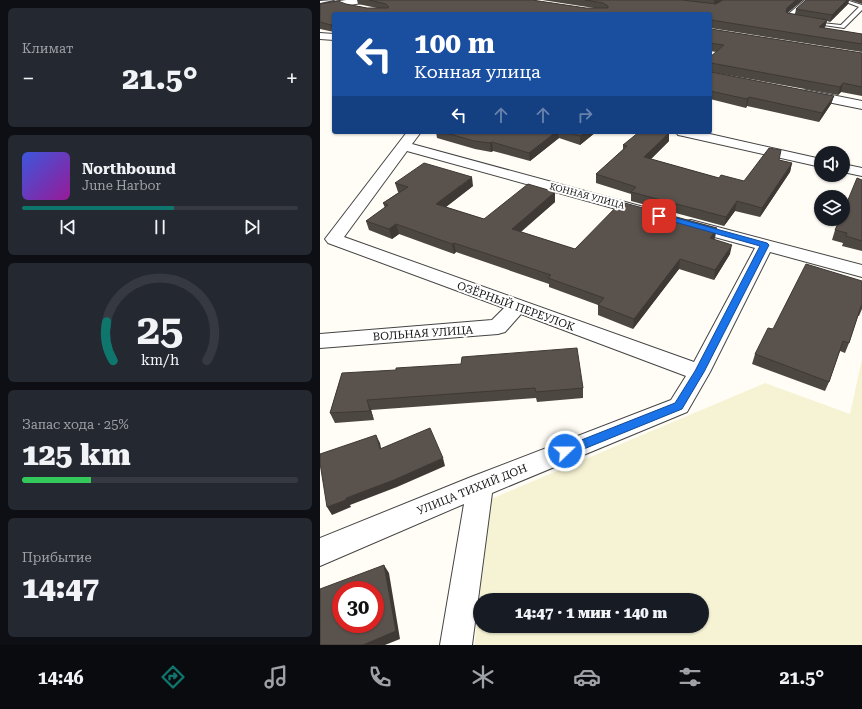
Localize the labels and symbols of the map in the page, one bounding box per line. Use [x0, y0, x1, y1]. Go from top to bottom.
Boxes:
street label: КОННАЯ УЛИЦА [548, 181, 626, 211]
pin [642, 199, 676, 233]
street label: ОЗЁРНЫЙ ПЕРЕУЛОК [455, 278, 577, 334]
street label: ВОЛЬНАЯ УЛИЦА [372, 323, 474, 343]
position arrow [544, 430, 586, 472]
street label: УЛИЦА ТИХИЙ ДОН [415, 461, 529, 517]
speed limit sign: 30 [332, 581, 384, 633]

